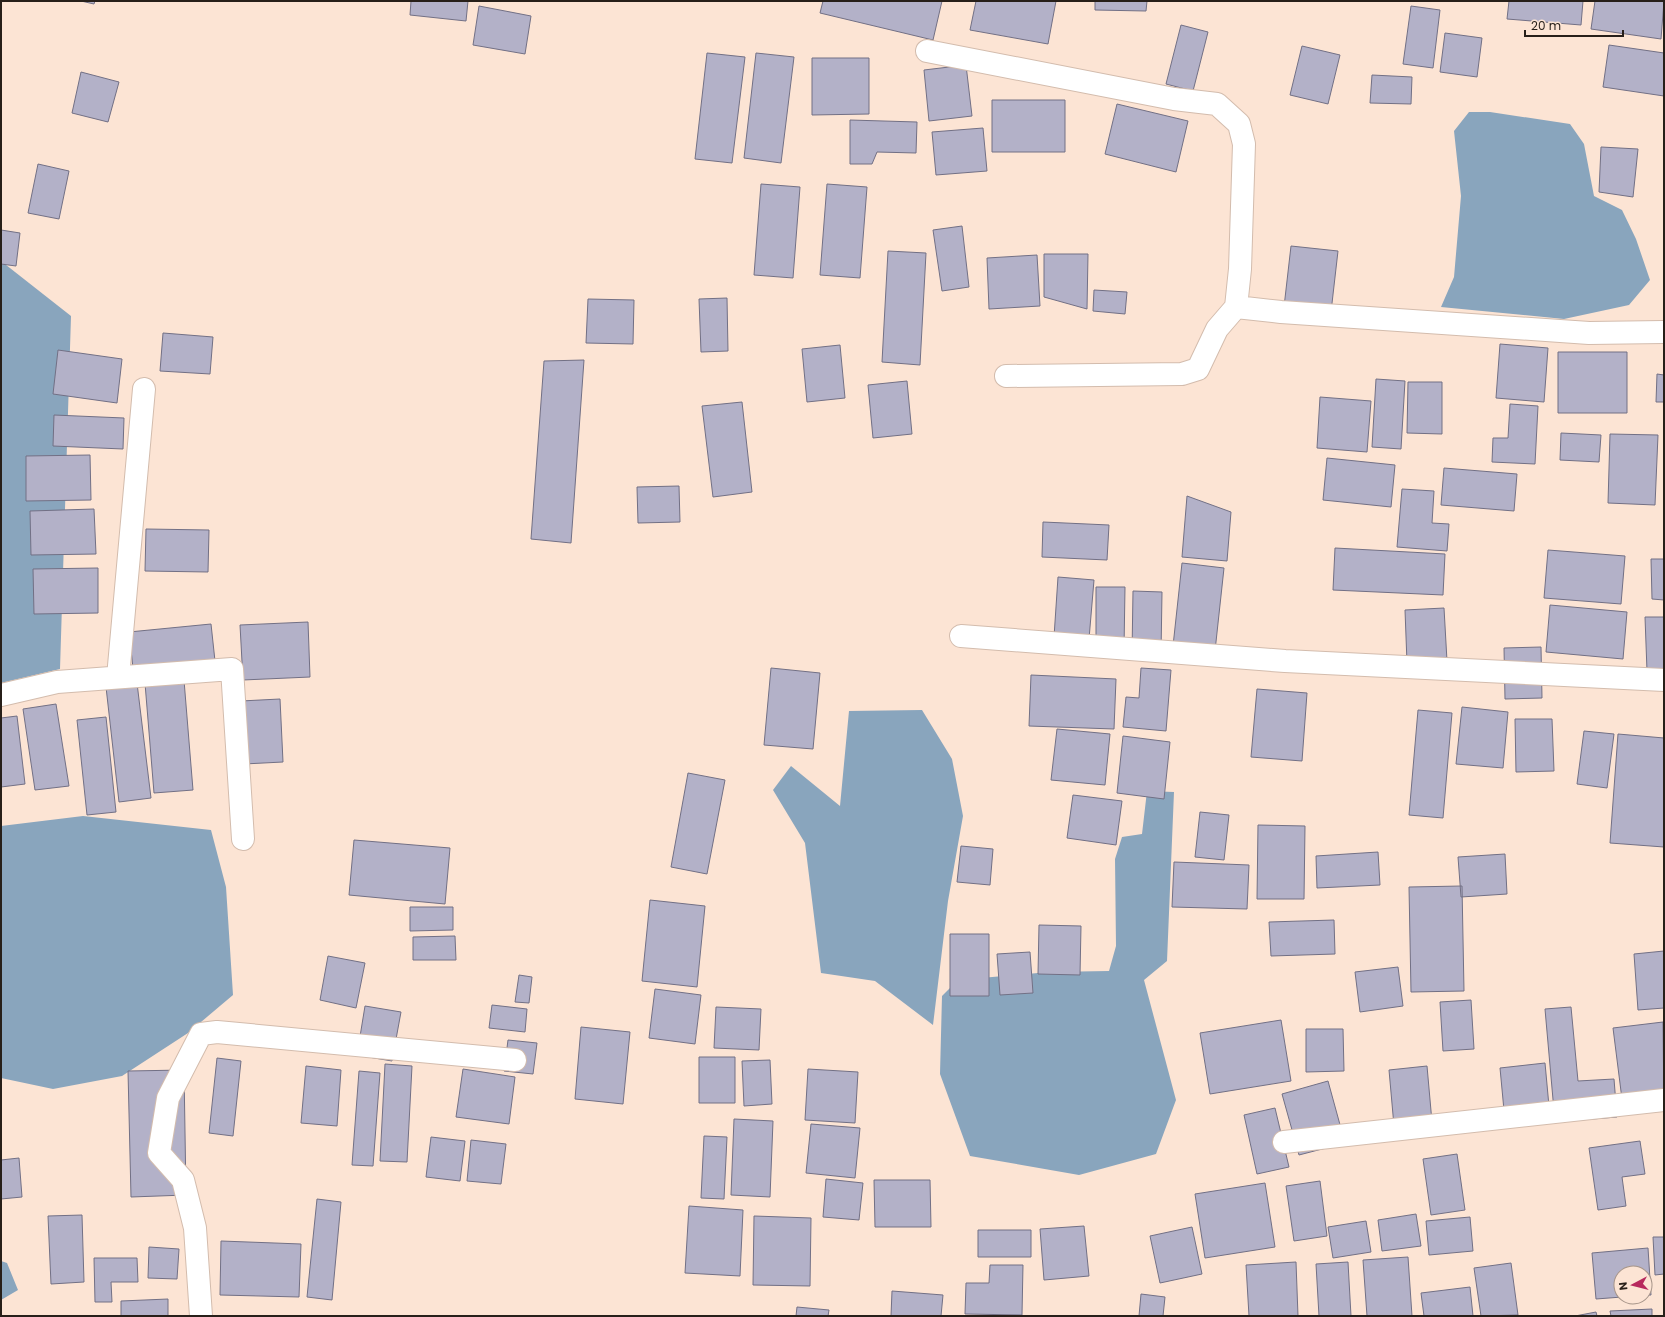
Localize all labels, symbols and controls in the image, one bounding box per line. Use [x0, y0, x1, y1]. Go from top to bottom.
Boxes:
scale bar [1525, 12, 1623, 38]
text: 20 m [1531, 17, 1561, 34]
north arrow [1613, 1265, 1653, 1305]
text: N [1615, 1281, 1632, 1291]

